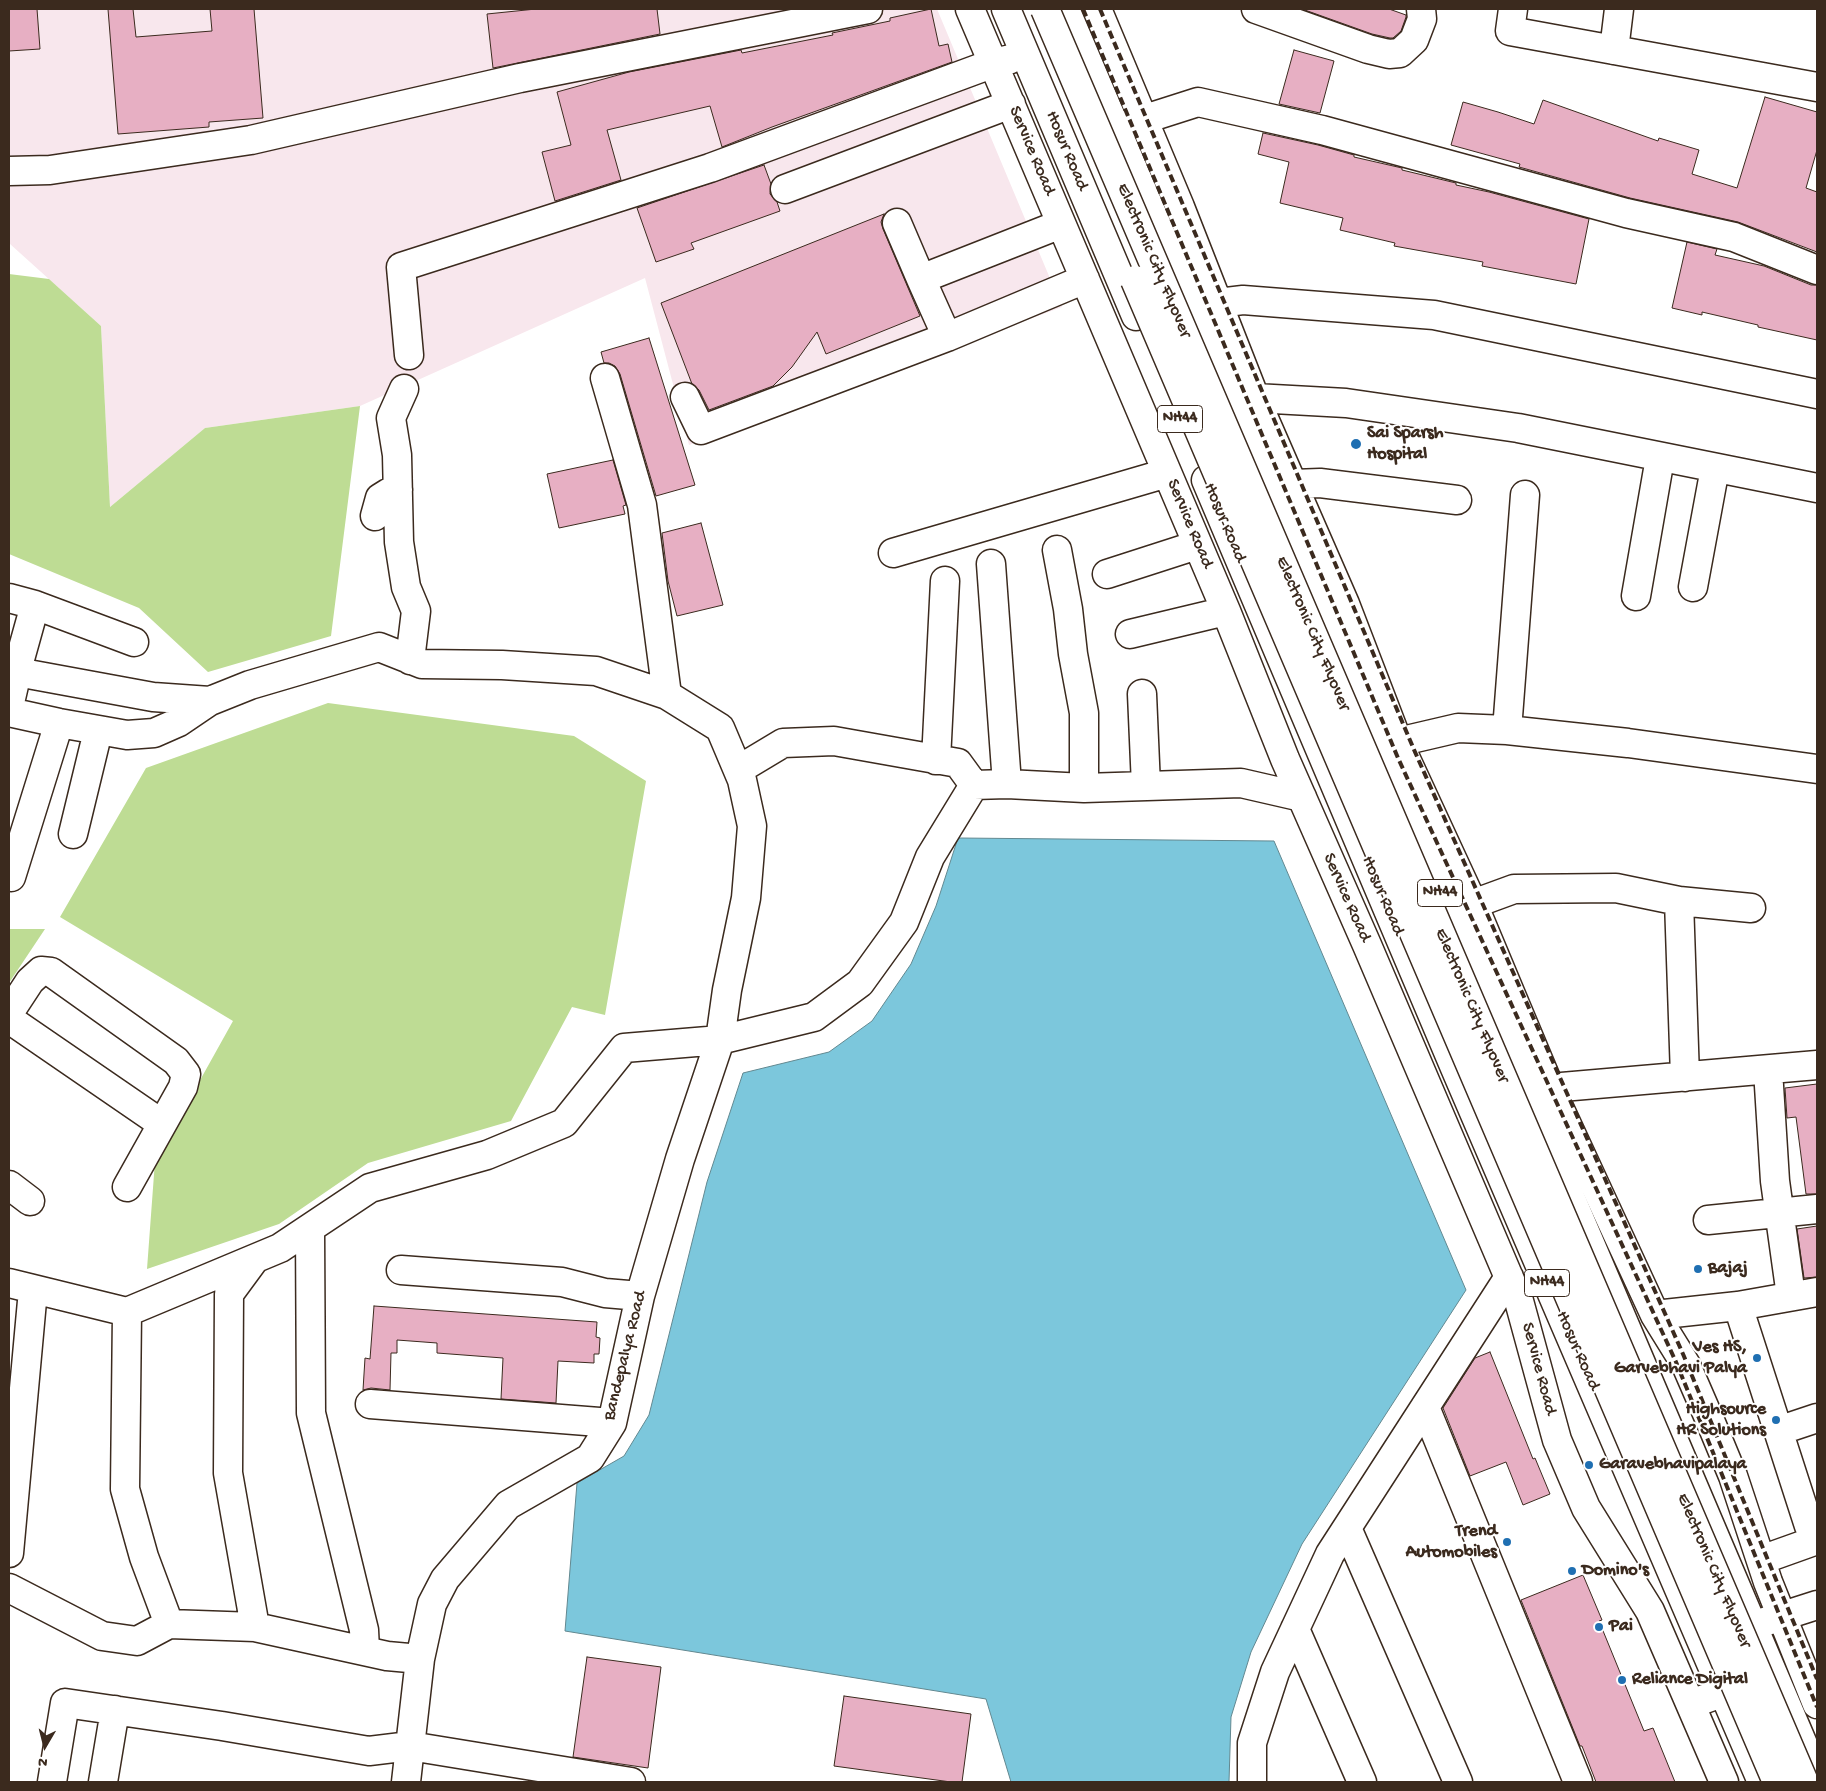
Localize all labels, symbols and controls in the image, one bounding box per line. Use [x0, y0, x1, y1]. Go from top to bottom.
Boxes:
street label: Service Road [1003, 103, 1059, 199]
street label: Hosur Road [1040, 108, 1092, 194]
street label: Electronic City Flyover [1111, 181, 1195, 341]
road number: NH44 [1158, 406, 1202, 432]
place label: Sai Sparsh Hospital [1367, 423, 1443, 466]
marker: Sai Sparsh Hospital [1349, 437, 1363, 451]
street label: Service Road [1161, 476, 1217, 572]
street label: Hosur Road [1198, 480, 1250, 566]
street label: Electronic City Flyover [1270, 554, 1354, 714]
street label: Service Road [1317, 850, 1375, 946]
street label: Hosur Road [1356, 853, 1408, 939]
road number: NH44 [1418, 880, 1462, 906]
street label: Electronic City Flyover [1429, 926, 1513, 1086]
place label: Bajaj [1708, 1258, 1748, 1280]
marker: Bajaj [1692, 1263, 1704, 1275]
road number: NH44 [1524, 1270, 1570, 1296]
street label: Bandepalya Road [599, 1289, 653, 1423]
street label: Hosur Road [1550, 1308, 1604, 1394]
street label: Service Road [1515, 1320, 1561, 1418]
place label: Ves HS, Garvebhavi Palya [1614, 1337, 1747, 1380]
marker: Ves HS, Garvebhavi Palya [1751, 1352, 1763, 1364]
place label: Highsource HR Solutions [1676, 1399, 1766, 1442]
marker: Highsource HR Solutions [1770, 1414, 1782, 1426]
place label: Garavebhavipalaya [1599, 1454, 1747, 1476]
marker: Garavebhavipalaya [1583, 1459, 1595, 1471]
street label: Electronic City Flyover [1671, 1491, 1755, 1651]
place label: Trend Automobiles [1406, 1521, 1497, 1564]
marker: Trend Automobiles [1501, 1536, 1513, 1548]
place label: Domino's [1582, 1560, 1649, 1582]
marker: Domino's [1566, 1565, 1578, 1577]
place label: Pai [1609, 1616, 1633, 1638]
marker: Pai [1593, 1621, 1605, 1633]
place label: Reliance Digital [1632, 1669, 1748, 1691]
marker: Reliance Digital [1616, 1674, 1628, 1686]
north arrow [20, 1721, 70, 1771]
text: N [37, 1752, 49, 1770]

